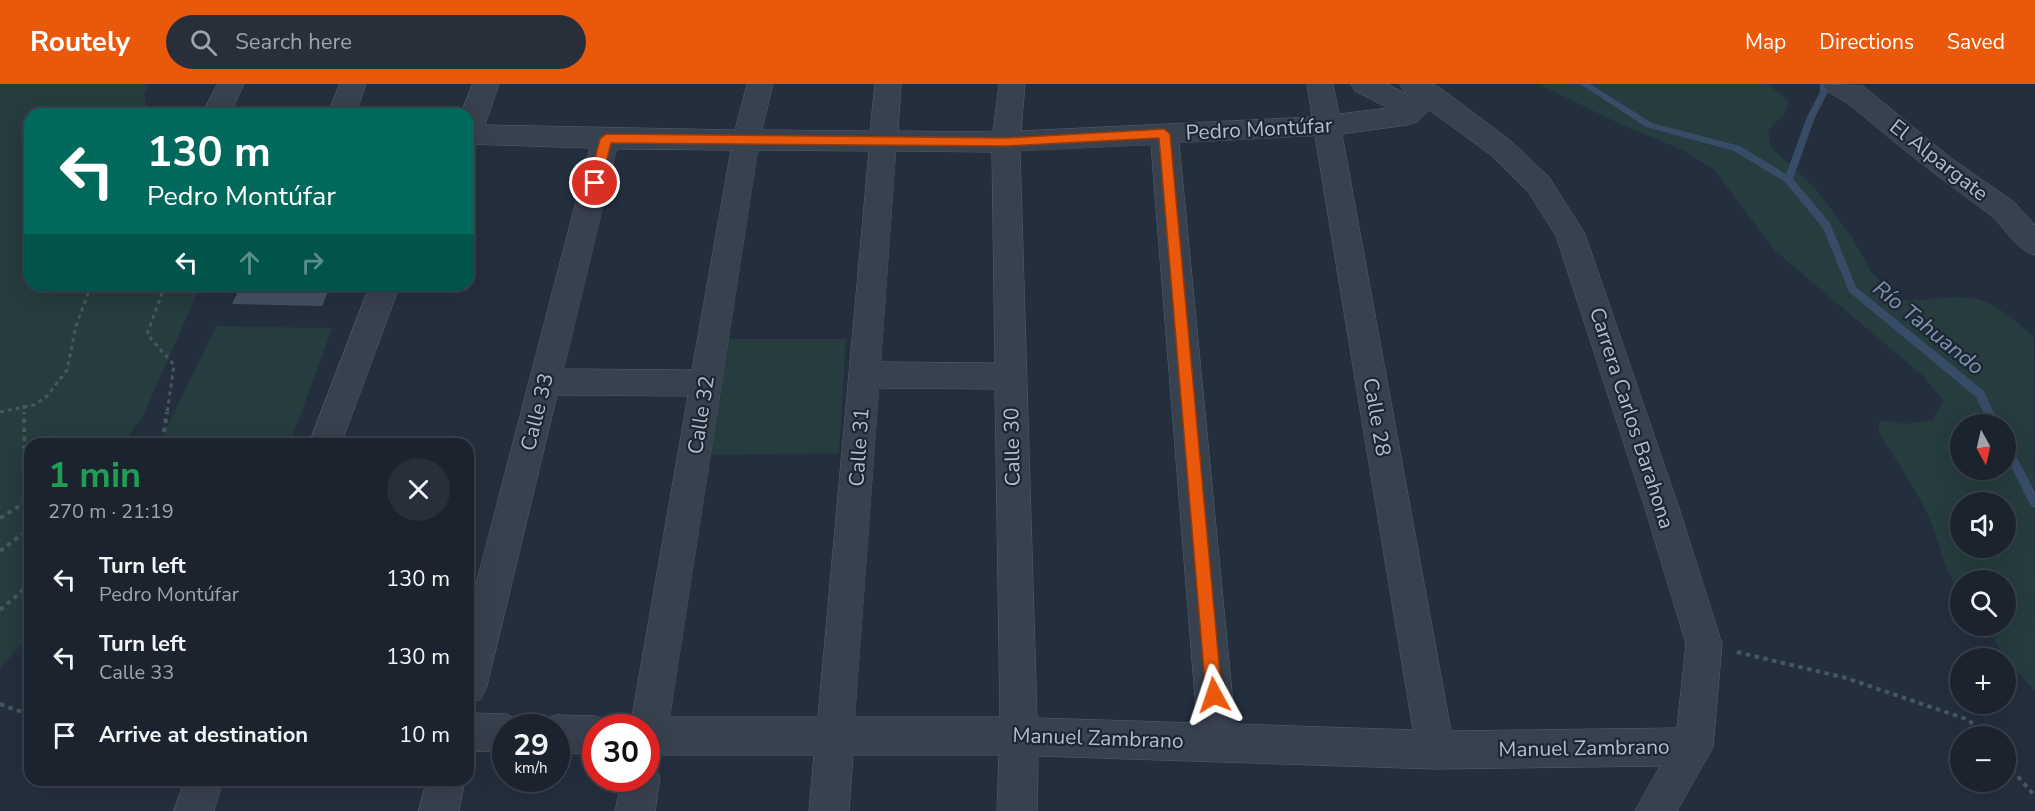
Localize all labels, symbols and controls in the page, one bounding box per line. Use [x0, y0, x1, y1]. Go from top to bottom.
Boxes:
search box [166, 15, 586, 69]
text: Routely [30, 23, 130, 61]
icon: search [187, 26, 220, 59]
text: Search here [235, 27, 352, 57]
text: Map [1745, 28, 1786, 56]
text: Directions [1819, 28, 1914, 56]
text: Saved [1947, 28, 2005, 56]
street label: Pedro Montúfar [1185, 111, 1334, 147]
street label: El Alpargate [1884, 113, 1994, 207]
text: 130 m [147, 124, 271, 181]
icon: left [48, 132, 126, 210]
pin [569, 157, 620, 208]
icon: arrive [578, 166, 611, 199]
text: Pedro Montúfar [147, 178, 336, 215]
icon: left [170, 246, 203, 279]
icon: ahead [233, 246, 266, 279]
icon: right [296, 246, 329, 279]
water label: Río Tahuando [1866, 274, 1990, 382]
street label: Carrera Carlos Barahona [1583, 304, 1681, 532]
street label: Calle 33 [514, 370, 560, 454]
street label: Calle 32 [681, 374, 721, 456]
street label: Calle 28 [1356, 376, 1398, 458]
street label: Calle 31 [842, 407, 876, 487]
street label: Calle 30 [997, 407, 1027, 487]
north arrow [1950, 414, 2016, 480]
map controls [1950, 414, 2016, 792]
text: 1 min [48, 451, 141, 500]
button: close [387, 458, 450, 521]
button: sound [1950, 492, 2016, 558]
text: 270 m · 21:19 [48, 498, 174, 525]
text: Turn left [99, 551, 186, 581]
icon: left [48, 563, 81, 596]
text: 130 m [386, 564, 450, 594]
button: search [1950, 570, 2016, 636]
text: Pedro Montúfar [99, 581, 239, 608]
text: Turn left [99, 629, 186, 659]
icon: left [48, 641, 81, 674]
text: 130 m [386, 642, 450, 672]
button: + [1950, 648, 2016, 714]
text: Calle 33 [99, 659, 174, 686]
position arrow [1182, 663, 1246, 727]
speed limit sign: 30 [582, 714, 660, 792]
icon: arrive [48, 719, 81, 752]
text: Arrive at destination [99, 720, 308, 750]
text: 10 m [399, 720, 450, 750]
street label: Manuel Zambrano [1012, 721, 1184, 755]
text: 29 [513, 725, 549, 766]
button: − [1950, 726, 2016, 792]
street label: Manuel Zambrano [1498, 733, 1670, 763]
text: km/h [514, 758, 548, 778]

